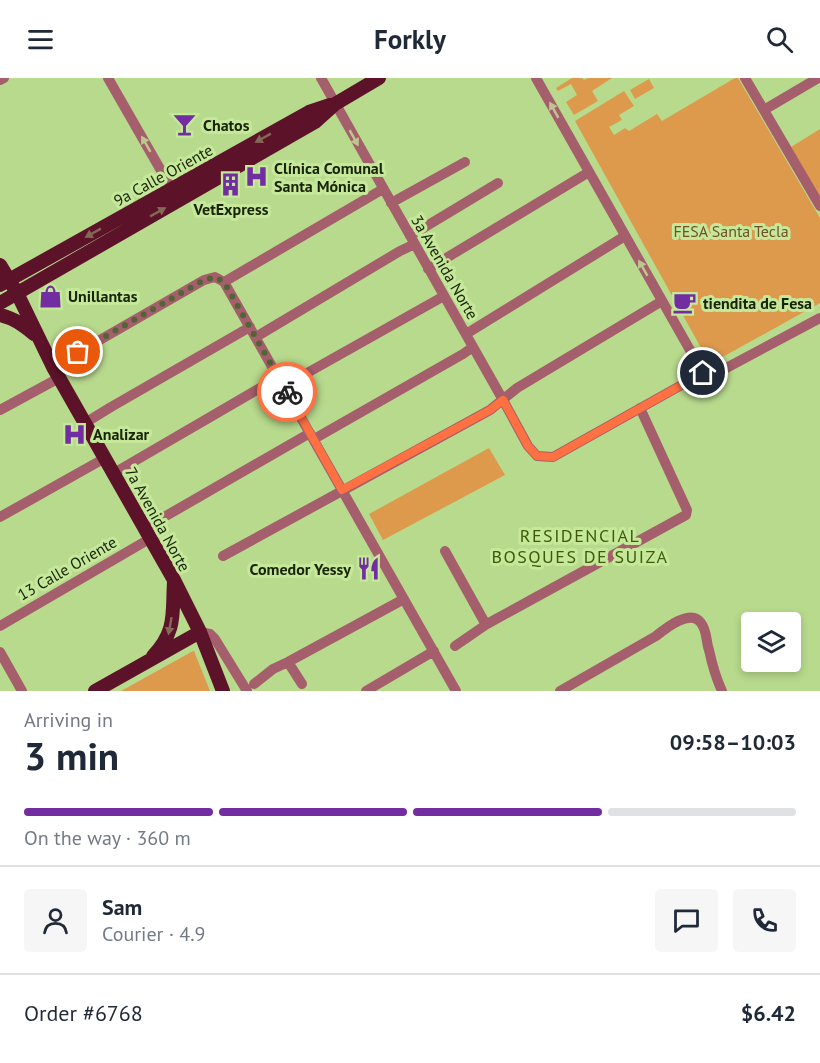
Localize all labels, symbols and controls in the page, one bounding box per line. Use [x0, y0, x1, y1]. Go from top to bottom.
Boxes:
text: Forkly [374, 22, 446, 56]
icon: menu [24, 23, 57, 56]
icon: search [763, 23, 796, 56]
one-way arrow [549, 101, 559, 118]
bar icon: Chatos [172, 112, 198, 138]
place label: Chatos [203, 115, 250, 135]
one-way arrow [349, 130, 359, 147]
one-way arrow [255, 133, 272, 143]
one-way arrow [141, 135, 151, 152]
street label: 9a Calle Oriente [110, 139, 216, 211]
place label: Clínica Comunal Santa Mónica [274, 158, 384, 196]
hospital icon: Clínica Comunal Santa Mónica [243, 164, 269, 190]
building icon: VetExpress [218, 171, 244, 197]
place label: VetExpress [193, 199, 269, 219]
one-way arrow [150, 207, 167, 217]
street label: 3a Avenida Norte [407, 211, 483, 323]
park label: FESA Santa Tecla [673, 221, 789, 241]
one-way arrow [84, 228, 101, 238]
one-way arrow [638, 259, 648, 276]
shop icon: Unillantas [37, 283, 63, 309]
place label: Unillantas [68, 286, 138, 306]
cafe icon: tiendita de Fesa [672, 290, 698, 316]
place label: tiendita de Fesa [703, 293, 812, 313]
pin [52, 326, 103, 377]
icon: bag [61, 335, 94, 368]
pin [677, 347, 728, 398]
icon: home [686, 356, 719, 389]
courier [257, 362, 317, 422]
icon: bike [271, 376, 304, 409]
hospital icon: Analizar [62, 421, 88, 447]
place label: Analizar [93, 424, 150, 444]
street label: 7a Avenida Norte [121, 463, 195, 575]
district label: RESIDENCIAL BOSQUES DE SUIZA [491, 524, 669, 568]
street label: 13 Calle Oriente [14, 532, 120, 604]
restaurant icon: Comedor Yessy [356, 556, 382, 582]
place label: Comedor Yessy [250, 559, 351, 579]
map controls [741, 612, 801, 672]
button: layers [741, 612, 801, 672]
one-way arrow [165, 616, 174, 635]
text: Arriving in [24, 707, 113, 733]
text: 09:58–10:03 [670, 728, 796, 756]
text: 3 min [24, 730, 119, 781]
text: On the way · 360 m [24, 825, 191, 851]
button: person [24, 889, 87, 952]
button: chat [655, 889, 718, 952]
button: phone [733, 889, 796, 952]
text: Sam [102, 893, 142, 921]
text: Courier · 4.9 [102, 921, 205, 947]
text: Order #6768 [24, 999, 143, 1027]
text: $6.42 [741, 999, 796, 1027]

